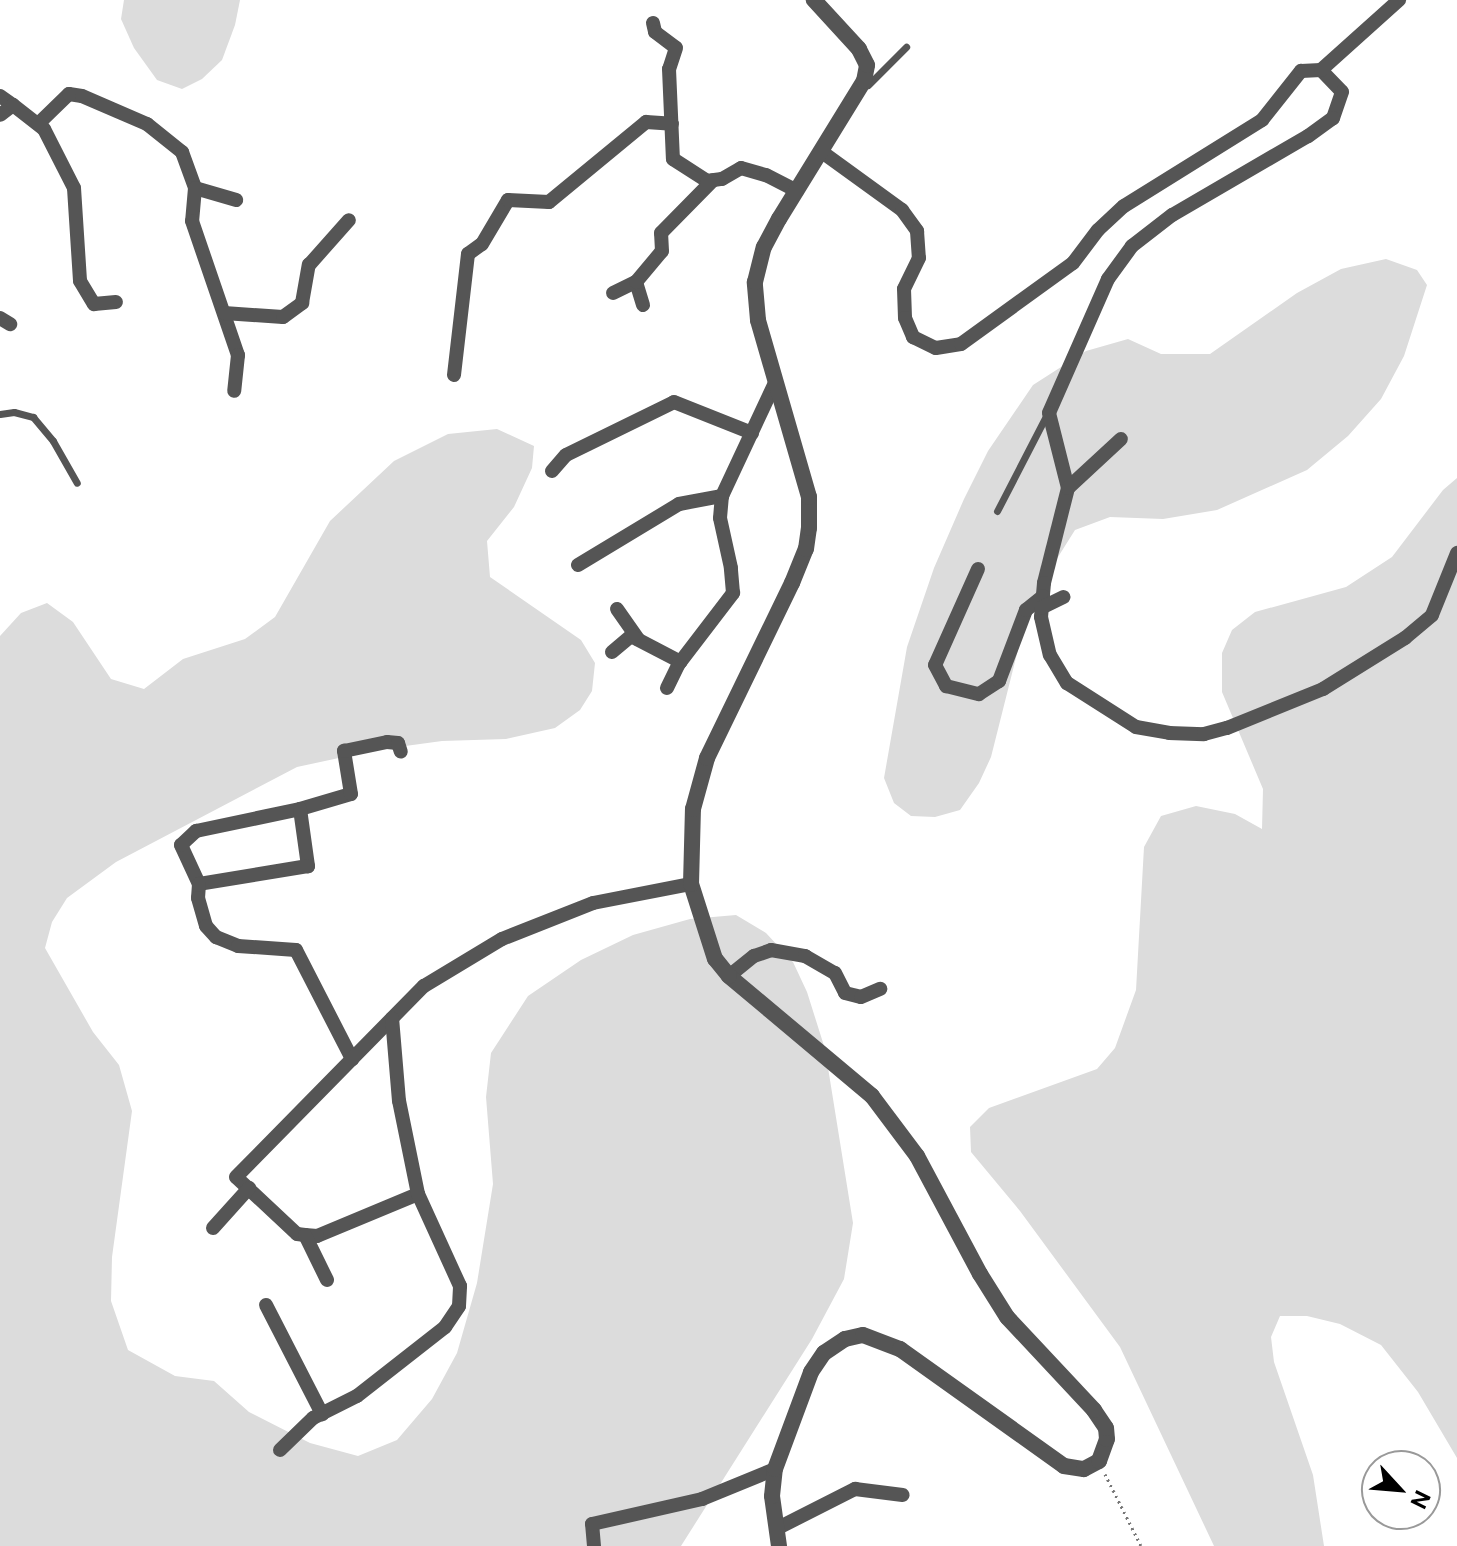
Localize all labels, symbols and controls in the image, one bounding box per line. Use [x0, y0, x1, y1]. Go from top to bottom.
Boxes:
north arrow [1361, 1450, 1441, 1530]
text: N [1405, 1486, 1436, 1513]

